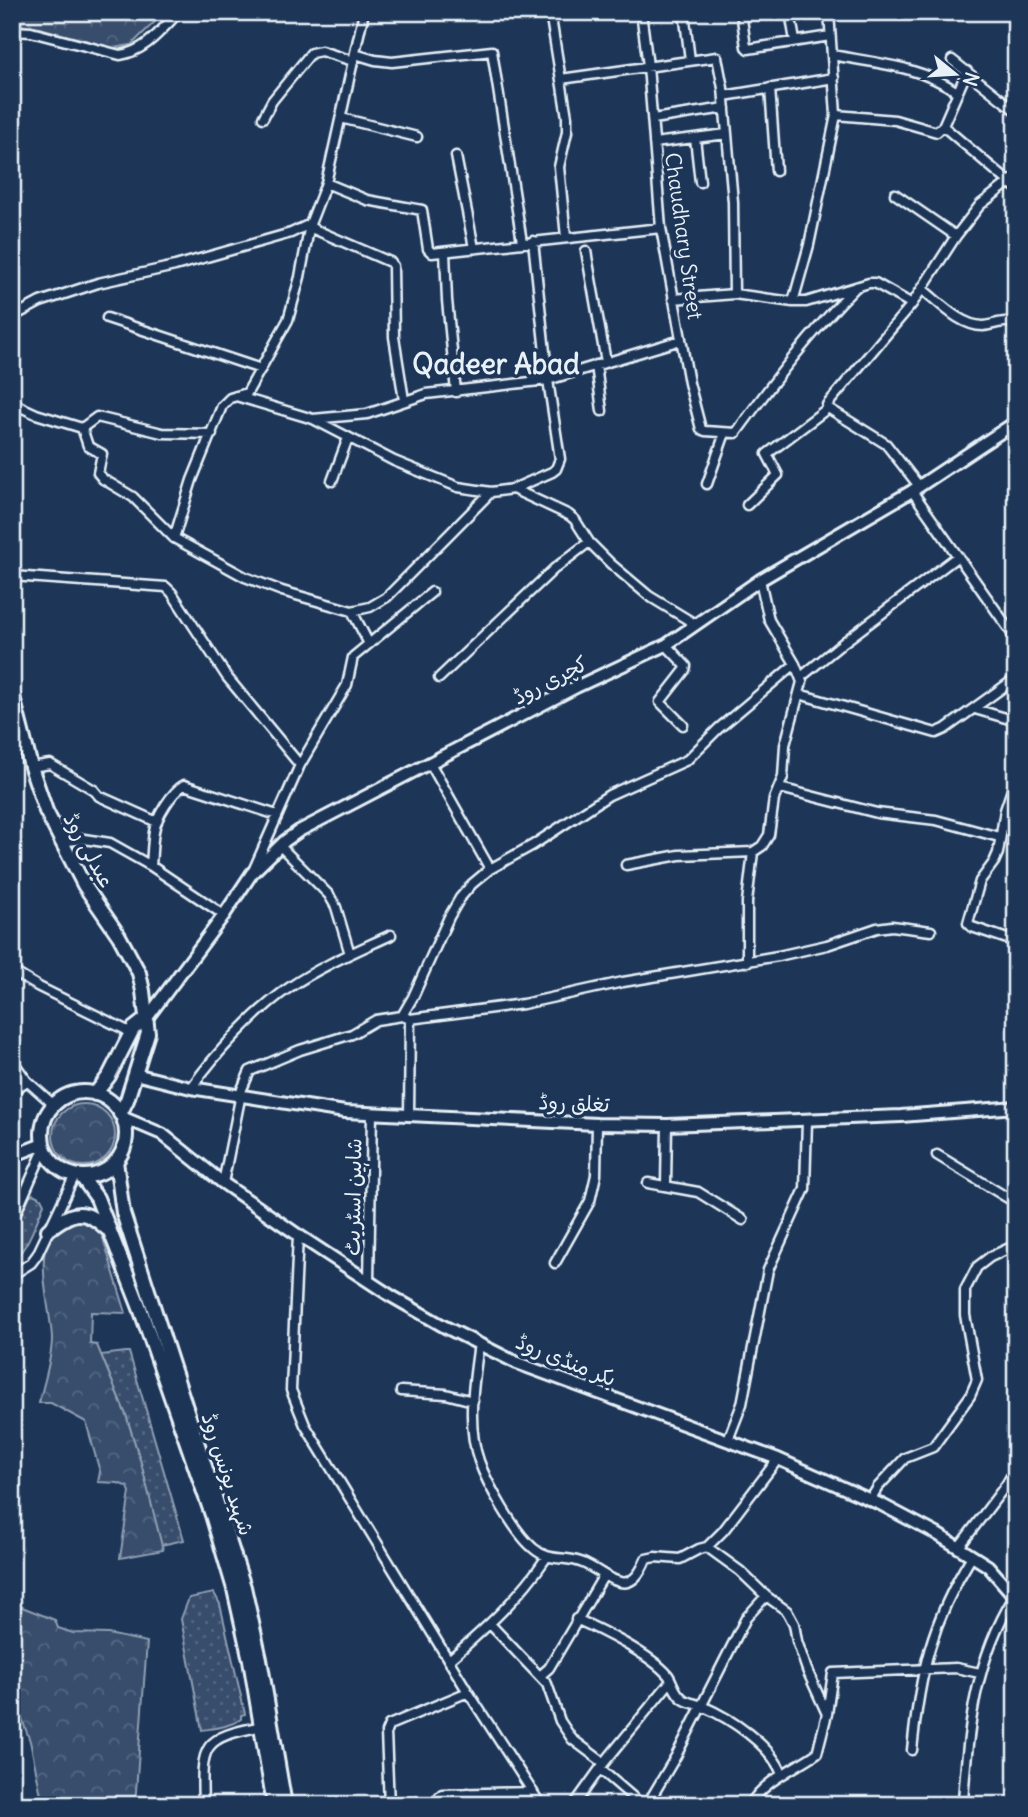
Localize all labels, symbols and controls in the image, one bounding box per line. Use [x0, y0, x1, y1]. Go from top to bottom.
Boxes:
north arrow [920, 38, 990, 108]
text: N [958, 69, 985, 89]
street label: Chaudhary Street [659, 151, 709, 321]
district label: Qadeer Abad [412, 346, 580, 382]
street label: کچری روڈ [508, 650, 592, 710]
street label: عبدلی روڈ [57, 808, 121, 893]
street label: تغلق روڈ [538, 1088, 611, 1118]
street label: شاہین اسٹریٹ [338, 1138, 370, 1256]
street label: بکر منڈی روڈ [512, 1328, 620, 1392]
street label: شہید یونس روڈ [195, 1409, 261, 1539]

